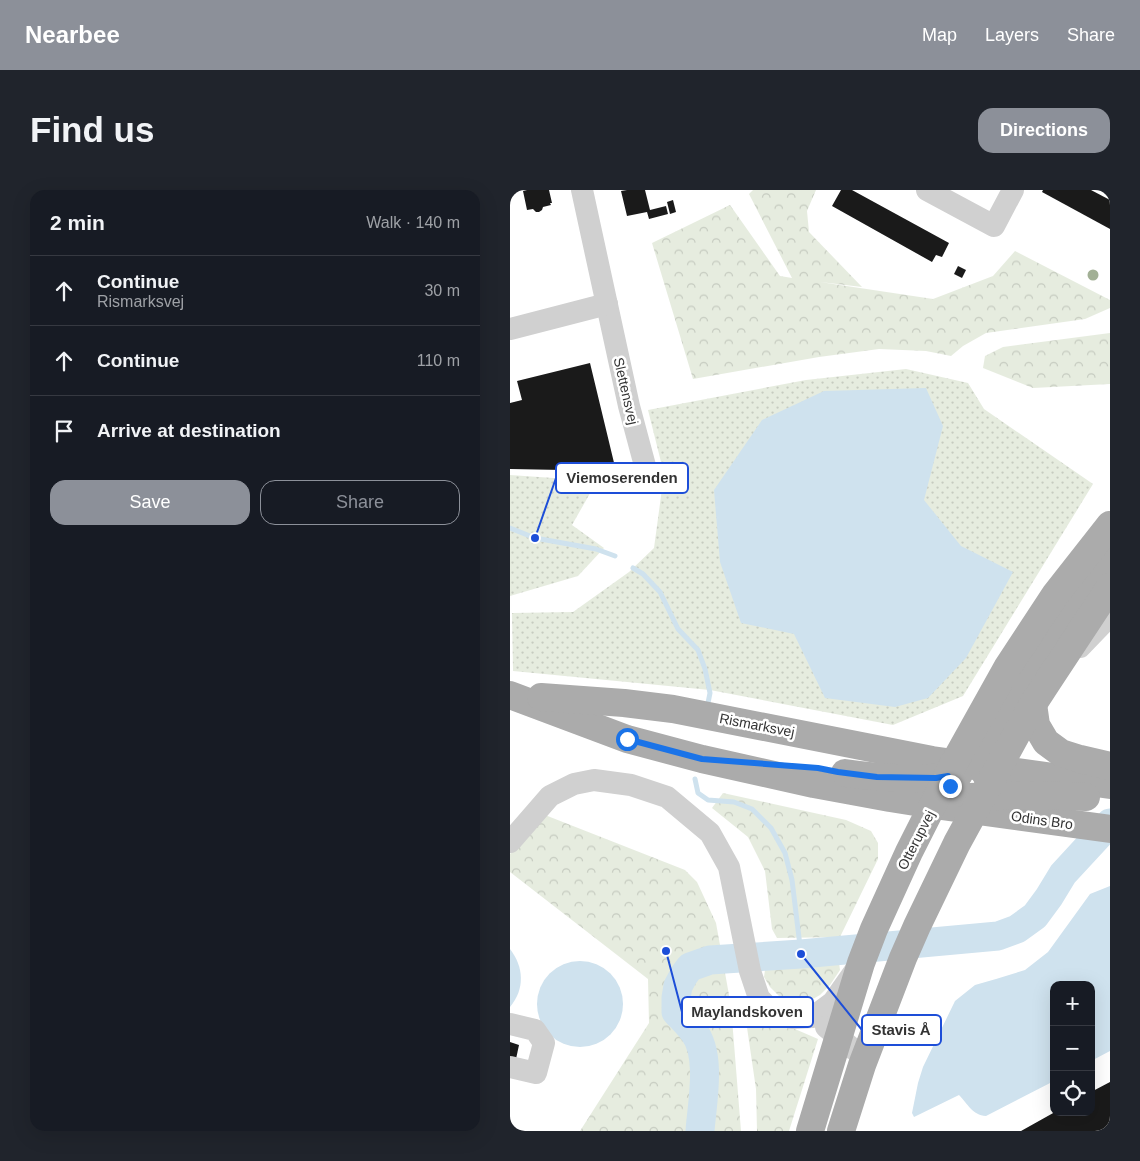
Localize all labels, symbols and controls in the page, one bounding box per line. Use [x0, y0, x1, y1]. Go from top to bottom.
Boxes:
text: Nearbee [25, 21, 120, 48]
text: Map [922, 25, 957, 45]
text: Layers [985, 25, 1039, 45]
text: Share [1067, 25, 1115, 45]
button: Directions [978, 108, 1110, 153]
text: Find us [30, 110, 154, 149]
text: 2 min [50, 211, 105, 234]
text: Walk · 140 m [366, 214, 460, 231]
text: Continue [97, 271, 179, 292]
icon: ahead [50, 277, 78, 305]
text: 30 m [424, 282, 460, 299]
text: Rismarksvej [97, 293, 184, 310]
icon: ahead [50, 347, 78, 375]
text: Continue [97, 350, 179, 371]
text: 110 m [417, 352, 460, 369]
street label: Slettensvej [611, 356, 641, 426]
icon: arrive [50, 417, 78, 445]
text: Arrive at destination [97, 420, 281, 441]
callout: Viemoserenden [556, 463, 688, 493]
text: Viemoserenden [566, 469, 678, 486]
button: Save [50, 480, 250, 525]
button: Share [260, 480, 460, 525]
street label: Rismarksvej [718, 710, 796, 740]
route start [616, 728, 639, 751]
route end [939, 775, 962, 798]
street label: Otterupvej [894, 808, 938, 872]
street label: Odins Bro [1010, 808, 1074, 832]
map controls [1050, 981, 1095, 1116]
button: + [1050, 981, 1095, 1026]
callout: Maylandskoven [682, 997, 813, 1027]
text: Maylandskoven [691, 1003, 803, 1020]
callout: Stavis Å [862, 1015, 941, 1045]
text: Stavis Å [871, 1021, 931, 1038]
button: − [1050, 1026, 1095, 1071]
button: locate [1050, 1071, 1095, 1116]

